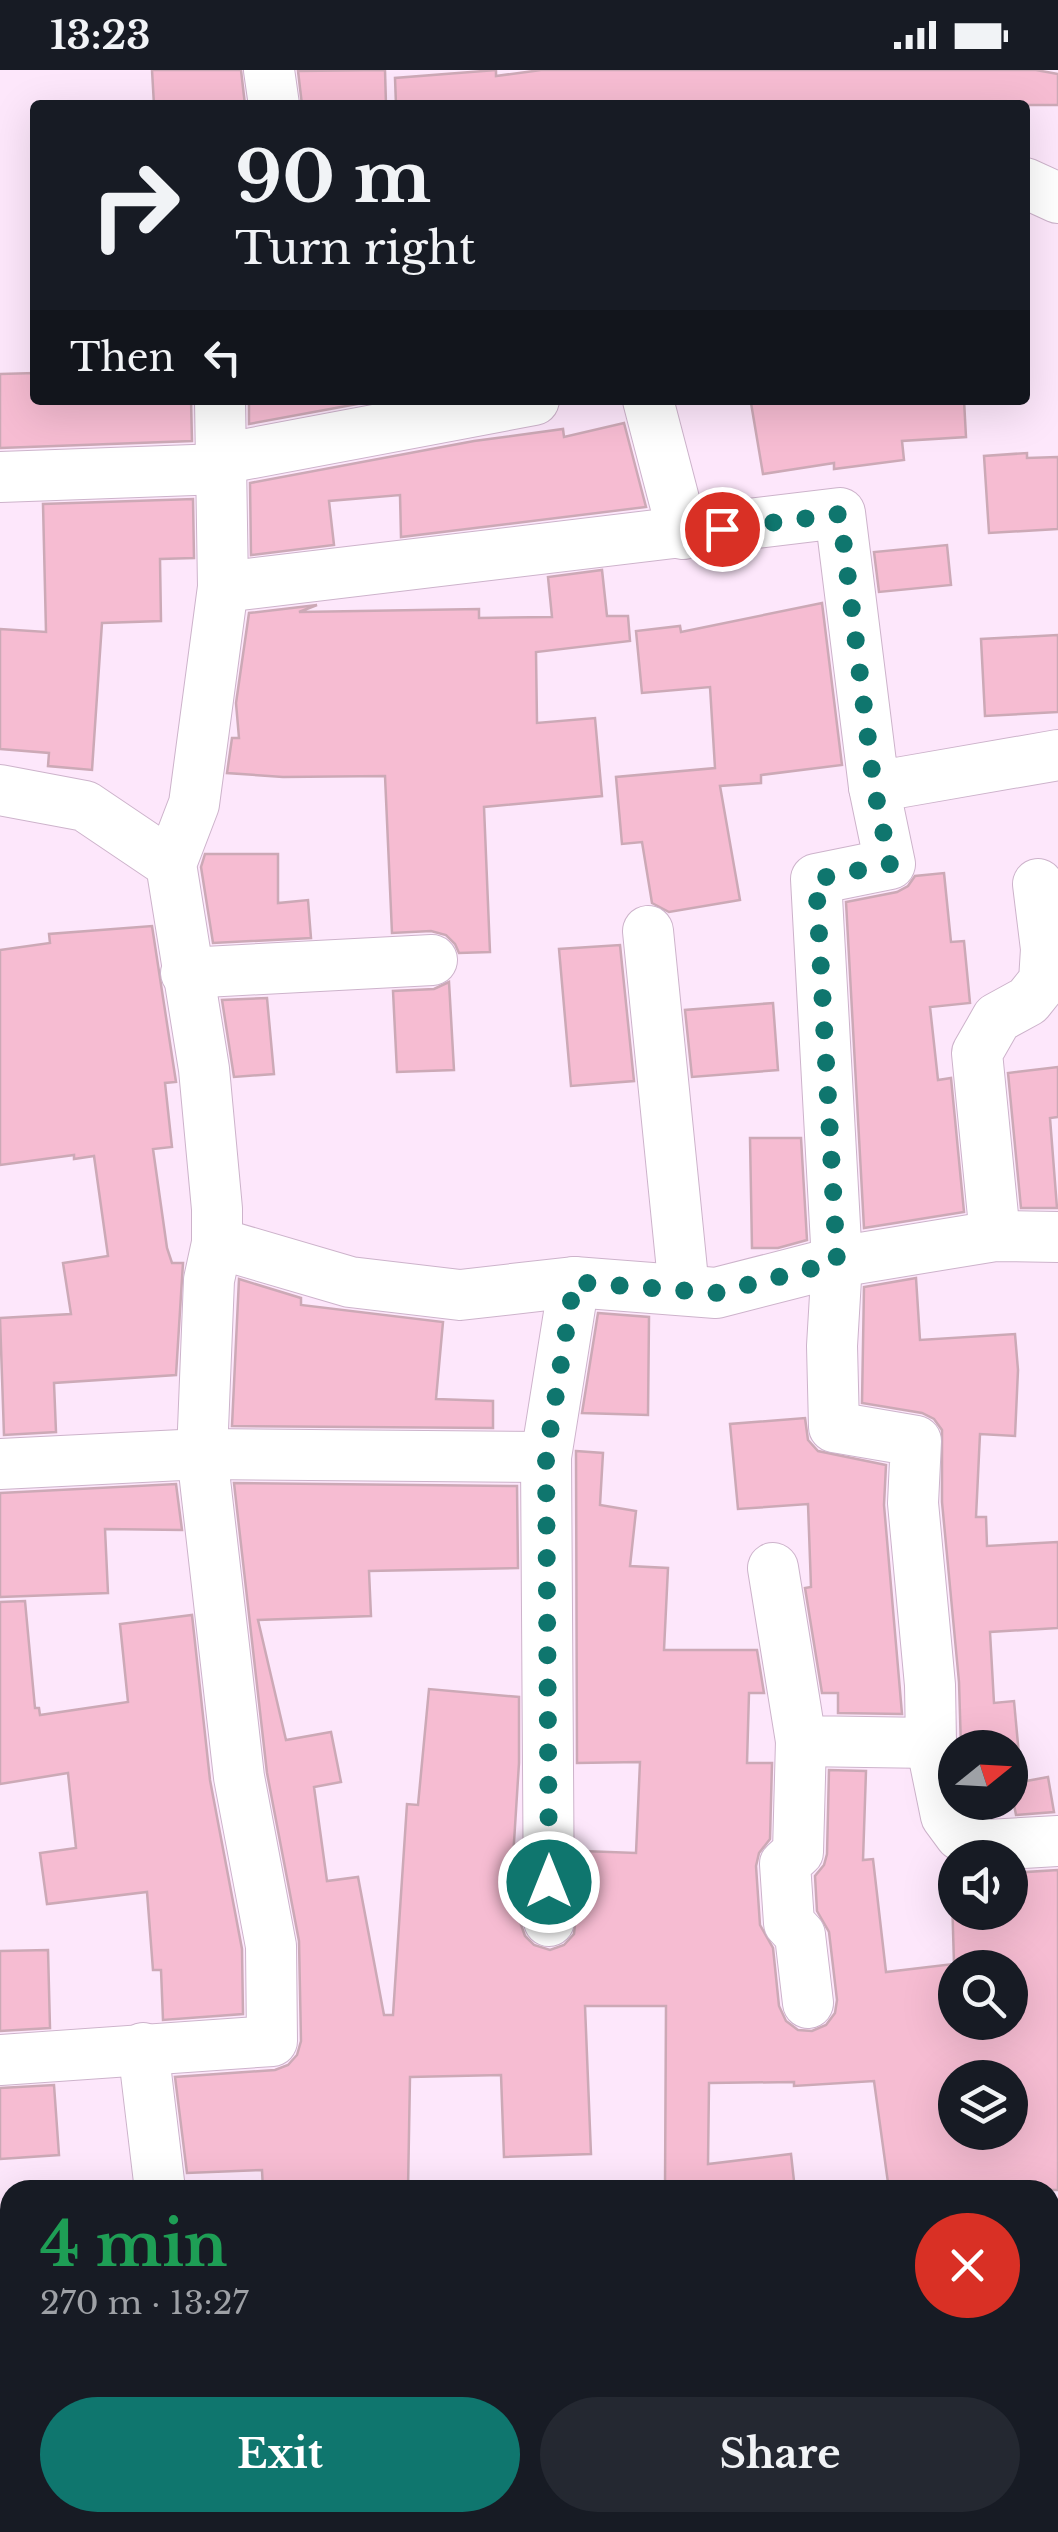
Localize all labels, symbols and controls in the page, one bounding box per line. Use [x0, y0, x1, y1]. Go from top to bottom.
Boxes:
text: 13:23 [50, 12, 151, 59]
text: 90 m [235, 134, 431, 221]
icon: right [70, 140, 200, 270]
text: Turn right [235, 220, 476, 276]
icon: left [195, 330, 250, 385]
text: Then [70, 334, 175, 381]
pin [680, 487, 765, 572]
icon: arrive [695, 502, 750, 557]
north arrow [938, 1730, 1028, 1820]
map controls [938, 1730, 1028, 2150]
position arrow [497, 1830, 601, 1934]
button: sound [938, 1840, 1028, 1930]
button: search [938, 1950, 1028, 2040]
button: layers [938, 2060, 1028, 2150]
text: 4 min [40, 2208, 227, 2282]
button: close [915, 2213, 1020, 2318]
text: 270 m · 13:27 [40, 2283, 249, 2323]
button: Exit [40, 2397, 520, 2512]
button: Share [540, 2397, 1020, 2512]

